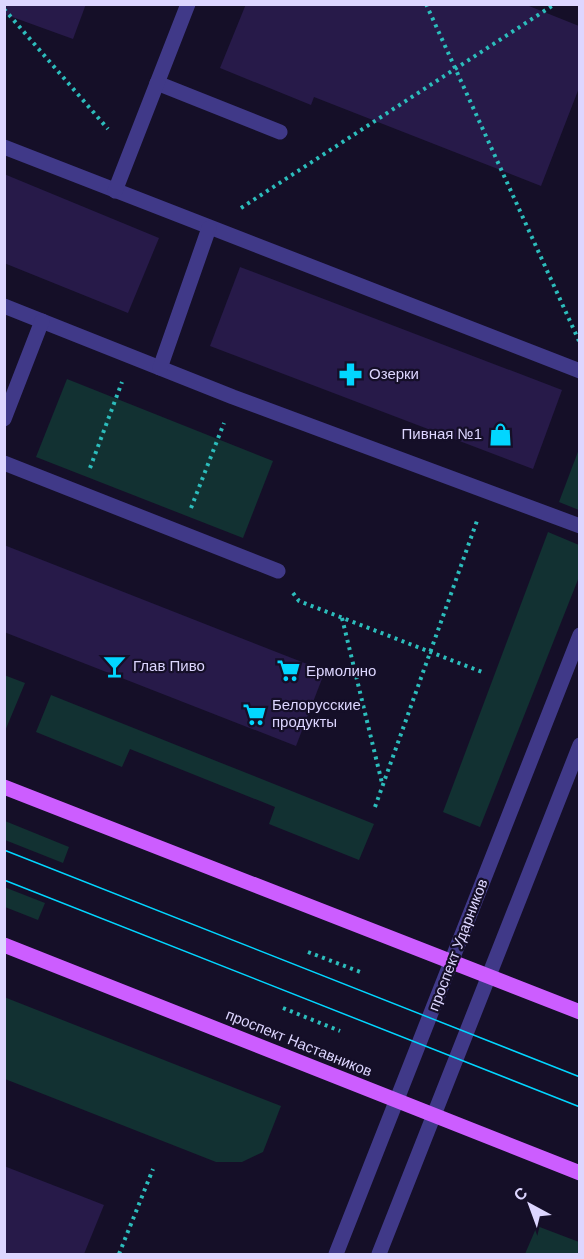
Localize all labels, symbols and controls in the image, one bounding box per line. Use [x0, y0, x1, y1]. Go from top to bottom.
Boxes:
pharmacy icon: Озерки [338, 361, 364, 387]
place label: Озерки [369, 365, 419, 382]
shop icon: Пивная №1 [487, 421, 513, 447]
place label: Пивная №1 [402, 425, 482, 442]
bar icon: Глав Пиво [102, 653, 128, 679]
place label: Глав Пиво [133, 657, 205, 674]
supermarket icon: Ермолино [275, 658, 301, 684]
place label: Ермолино [306, 662, 376, 679]
place label: Белорусские продукты [272, 696, 361, 730]
supermarket icon: Белорусские продукты [241, 701, 267, 727]
street label: проспект Ударников [425, 876, 491, 1013]
street label: проспект Наставников [224, 1005, 375, 1080]
north arrow [500, 1175, 560, 1235]
text: С [511, 1184, 531, 1204]

